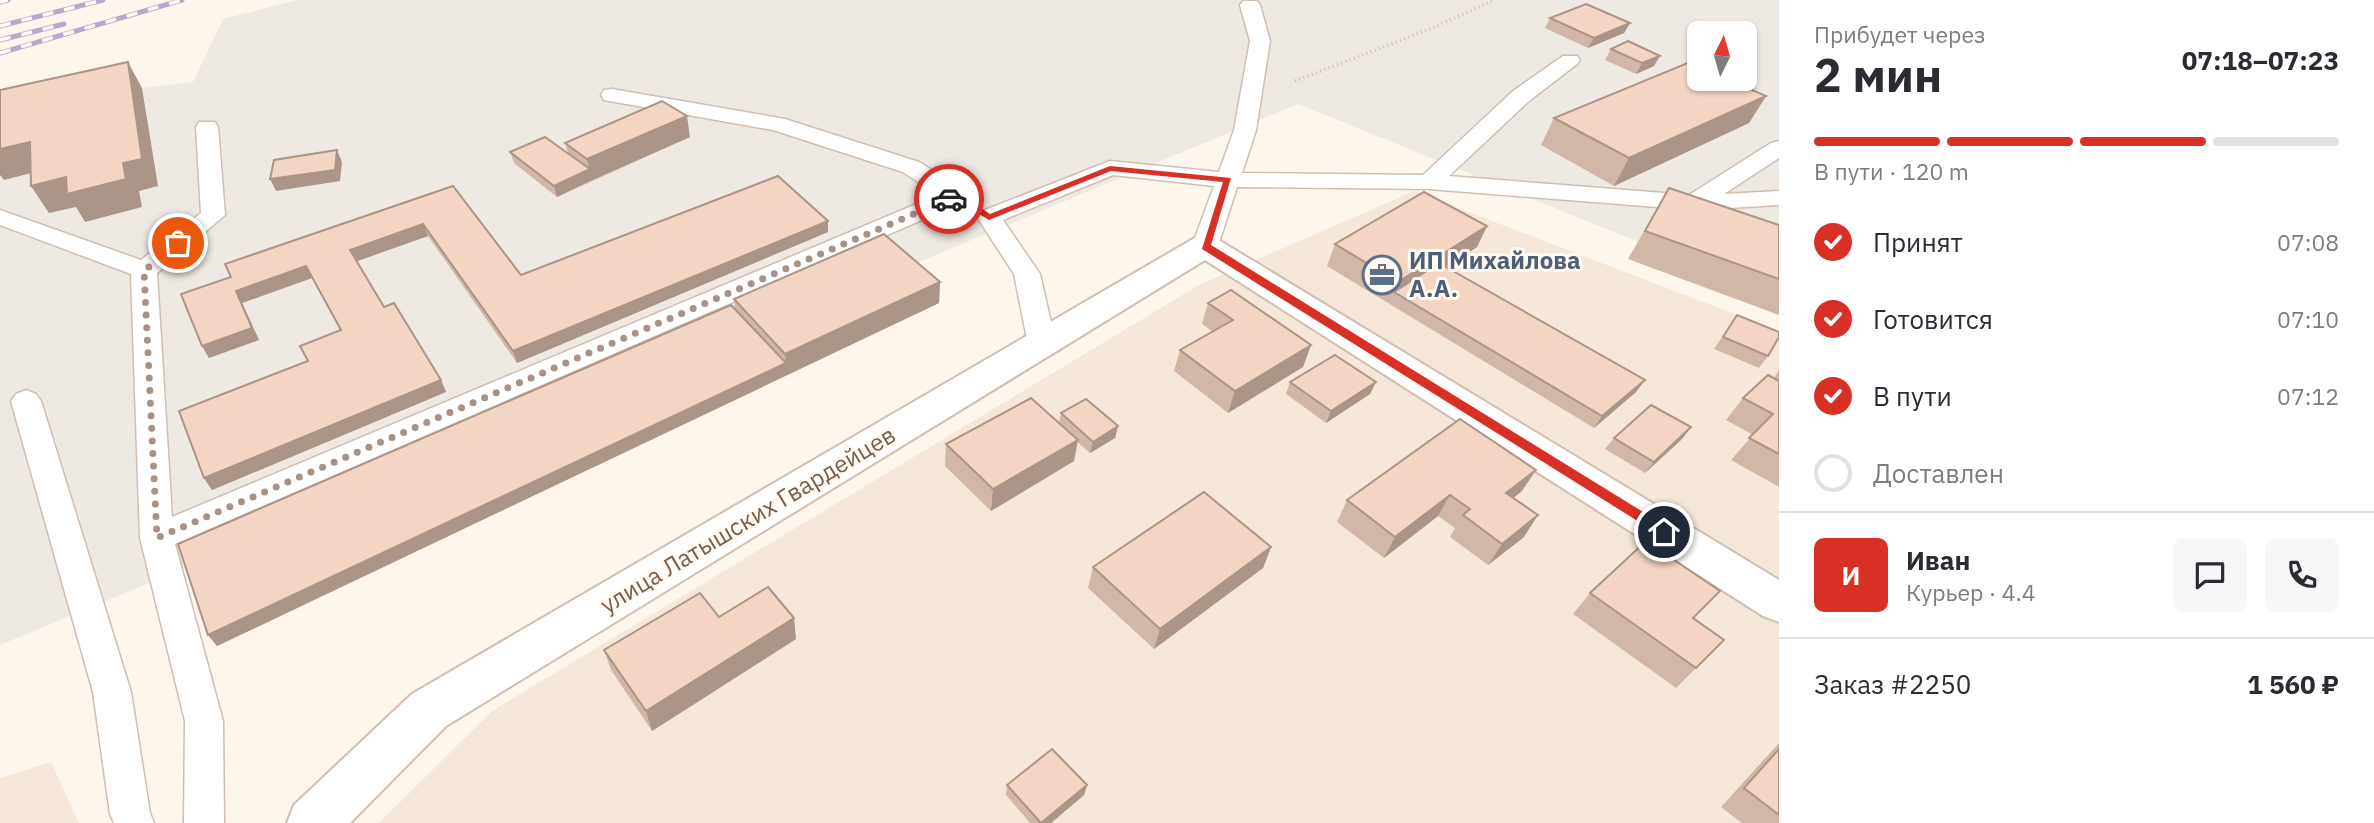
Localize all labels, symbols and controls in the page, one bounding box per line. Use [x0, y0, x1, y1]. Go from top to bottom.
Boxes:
text: Прибудет через [1814, 19, 1986, 49]
north arrow [1687, 21, 1757, 91]
map controls [1687, 21, 1757, 91]
text: 07:18–07:23 [2182, 43, 2339, 77]
text: 2 мин [1814, 45, 1942, 105]
text: В пути · 120 m [1814, 156, 1969, 186]
courier [914, 164, 984, 234]
icon: car [930, 180, 968, 218]
pin [148, 213, 208, 273]
icon: check [1814, 223, 1852, 261]
icon: bag [159, 224, 197, 262]
text: Принят [1873, 225, 1963, 259]
text: 07:08 [2277, 227, 2339, 257]
place label: ИП Михайлова А.А. [1409, 244, 1581, 304]
office icon: ИП Михайлова А.А. [1361, 254, 1403, 296]
icon: check [1814, 300, 1852, 338]
text: Готовится [1873, 302, 1993, 336]
text: 07:10 [2277, 304, 2339, 334]
icon: check [1814, 377, 1852, 415]
text: В пути [1873, 379, 1952, 413]
text: 07:12 [2277, 381, 2339, 411]
street label: улица Латышских Гвардейцев [594, 418, 901, 620]
text: Доставлен [1873, 456, 2004, 490]
pin [1634, 502, 1694, 562]
icon: home [1645, 513, 1683, 551]
button: chat [2173, 538, 2247, 612]
button: phone [2265, 538, 2339, 612]
text: Иван [1906, 543, 1971, 577]
text: И [1842, 558, 1860, 592]
text: Курьер · 4.4 [1906, 577, 2036, 607]
text: Заказ #2250 [1814, 667, 1971, 701]
text: 1 560 ₽ [2247, 667, 2339, 701]

